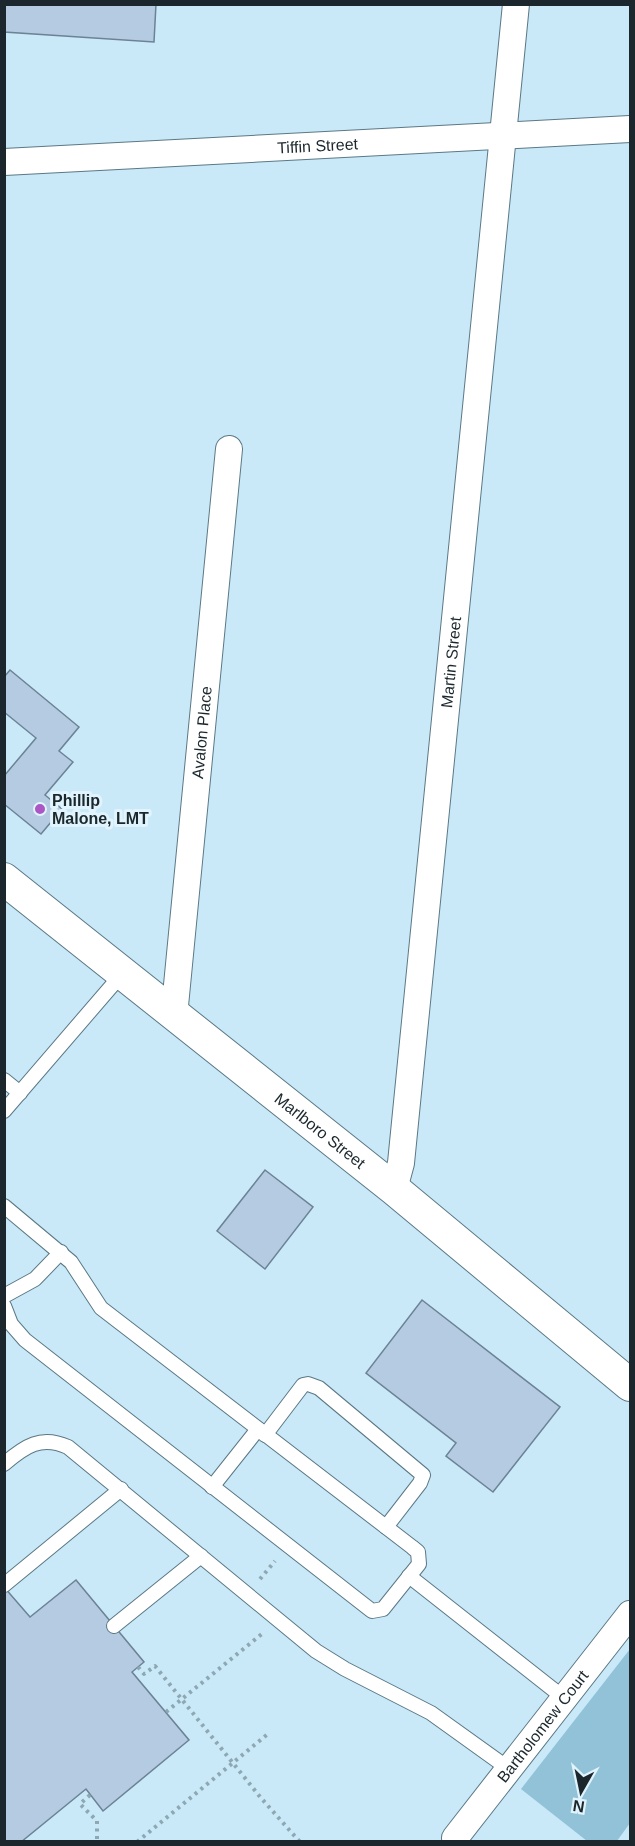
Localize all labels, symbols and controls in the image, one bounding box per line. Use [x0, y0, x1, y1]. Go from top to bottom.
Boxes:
street label: Tiffin Street [277, 135, 359, 157]
street label: Martin Street [438, 615, 464, 709]
street label: Avalon Place [189, 685, 215, 780]
place label: Phillip Malone, LMT [52, 792, 149, 827]
marker: Phillip Malone, LMT [33, 802, 47, 816]
street label: Marlboro Street [271, 1090, 369, 1172]
street label: Bartholomew Court [494, 1667, 592, 1786]
north arrow [551, 1762, 611, 1822]
text: N [572, 1797, 586, 1816]

